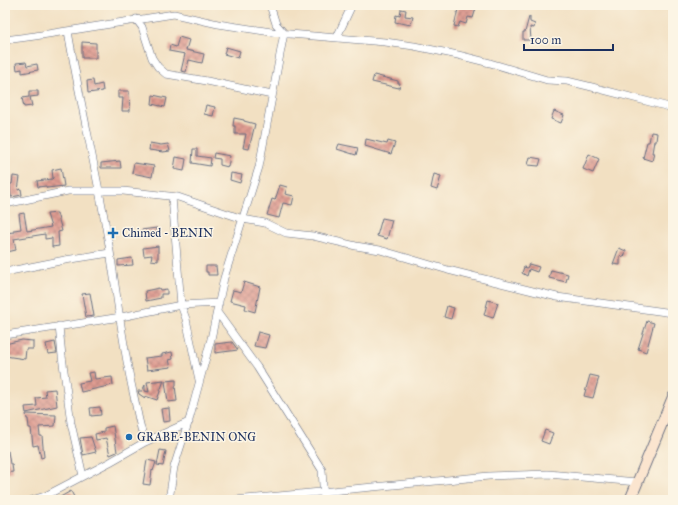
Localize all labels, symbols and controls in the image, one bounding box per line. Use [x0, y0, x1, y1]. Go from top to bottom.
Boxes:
scale bar [524, 26, 613, 52]
text: 100 m [530, 33, 561, 47]
place label: Chimed - BENIN [122, 226, 213, 240]
marker: Chimed - BENIN [107, 227, 119, 239]
place label: GRABE-BENIN ONG [137, 430, 256, 444]
marker: GRABE-BENIN ONG [124, 432, 134, 442]

